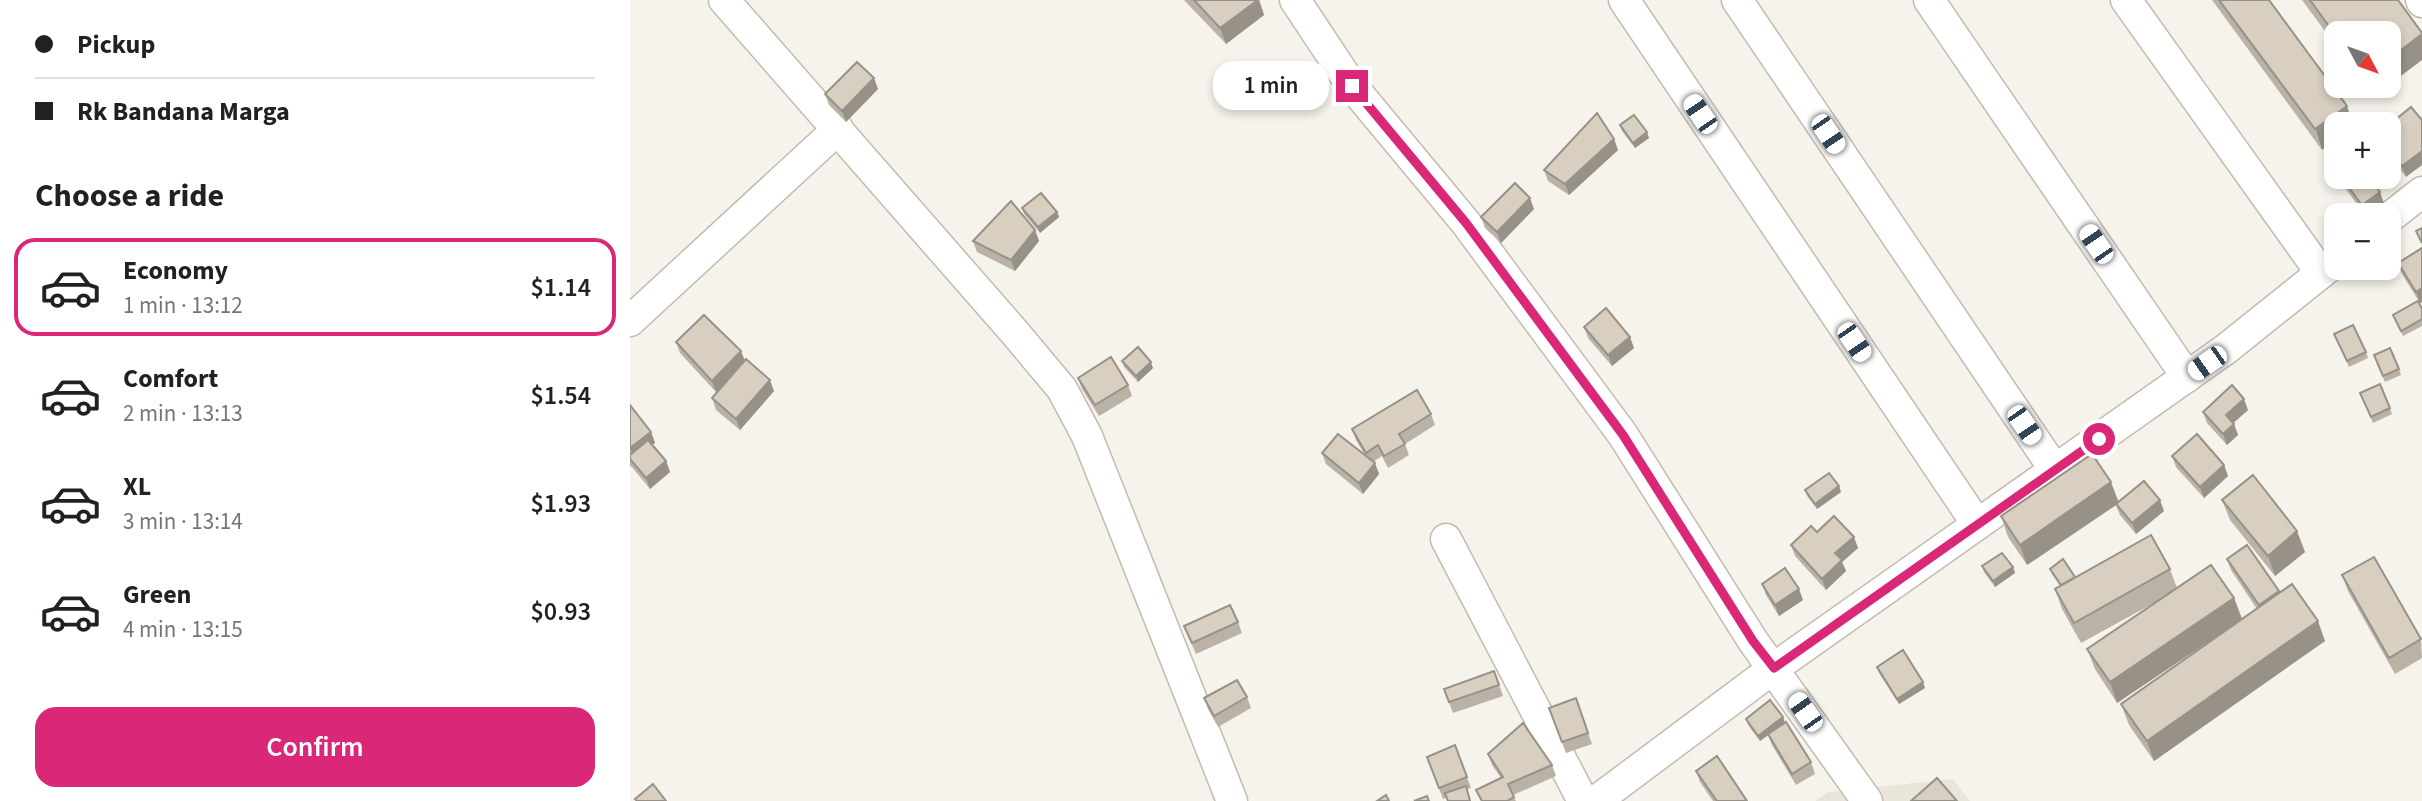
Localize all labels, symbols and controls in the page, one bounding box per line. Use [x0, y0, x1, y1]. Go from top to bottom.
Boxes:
north arrow [2324, 21, 2401, 98]
map controls [2324, 21, 2401, 280]
text: Pickup [77, 26, 155, 63]
callout: 1 min [1212, 62, 1328, 110]
text: 1 min [1244, 69, 1298, 102]
route end [1336, 70, 1368, 102]
car [1680, 91, 1721, 137]
text: Rk Bandana Marga [77, 93, 290, 130]
car [1808, 111, 1849, 157]
button: + [2324, 112, 2401, 189]
text: Choose a ride [35, 173, 224, 219]
button: − [2324, 203, 2401, 280]
car [2076, 221, 2117, 267]
text: Economy [123, 252, 228, 289]
icon: car [39, 256, 102, 319]
text: $1.14 [530, 269, 591, 306]
text: 1 min · 13:12 [123, 289, 243, 322]
car [1834, 319, 1875, 365]
car [2184, 342, 2231, 384]
text: Comfort [123, 360, 218, 397]
icon: car [39, 364, 102, 427]
text: $1.54 [530, 377, 591, 414]
text: 2 min · 13:13 [123, 397, 243, 430]
car [2004, 402, 2045, 448]
route start [2083, 423, 2115, 455]
text: XL [123, 468, 151, 505]
icon: car [39, 472, 102, 535]
text: $1.93 [530, 485, 591, 522]
text: 3 min · 13:14 [123, 505, 243, 538]
text: Green [123, 576, 191, 613]
icon: car [39, 580, 102, 643]
text: $0.93 [530, 593, 591, 630]
text: 4 min · 13:15 [123, 613, 243, 646]
car [1785, 689, 1826, 735]
button: Confirm [35, 707, 595, 787]

